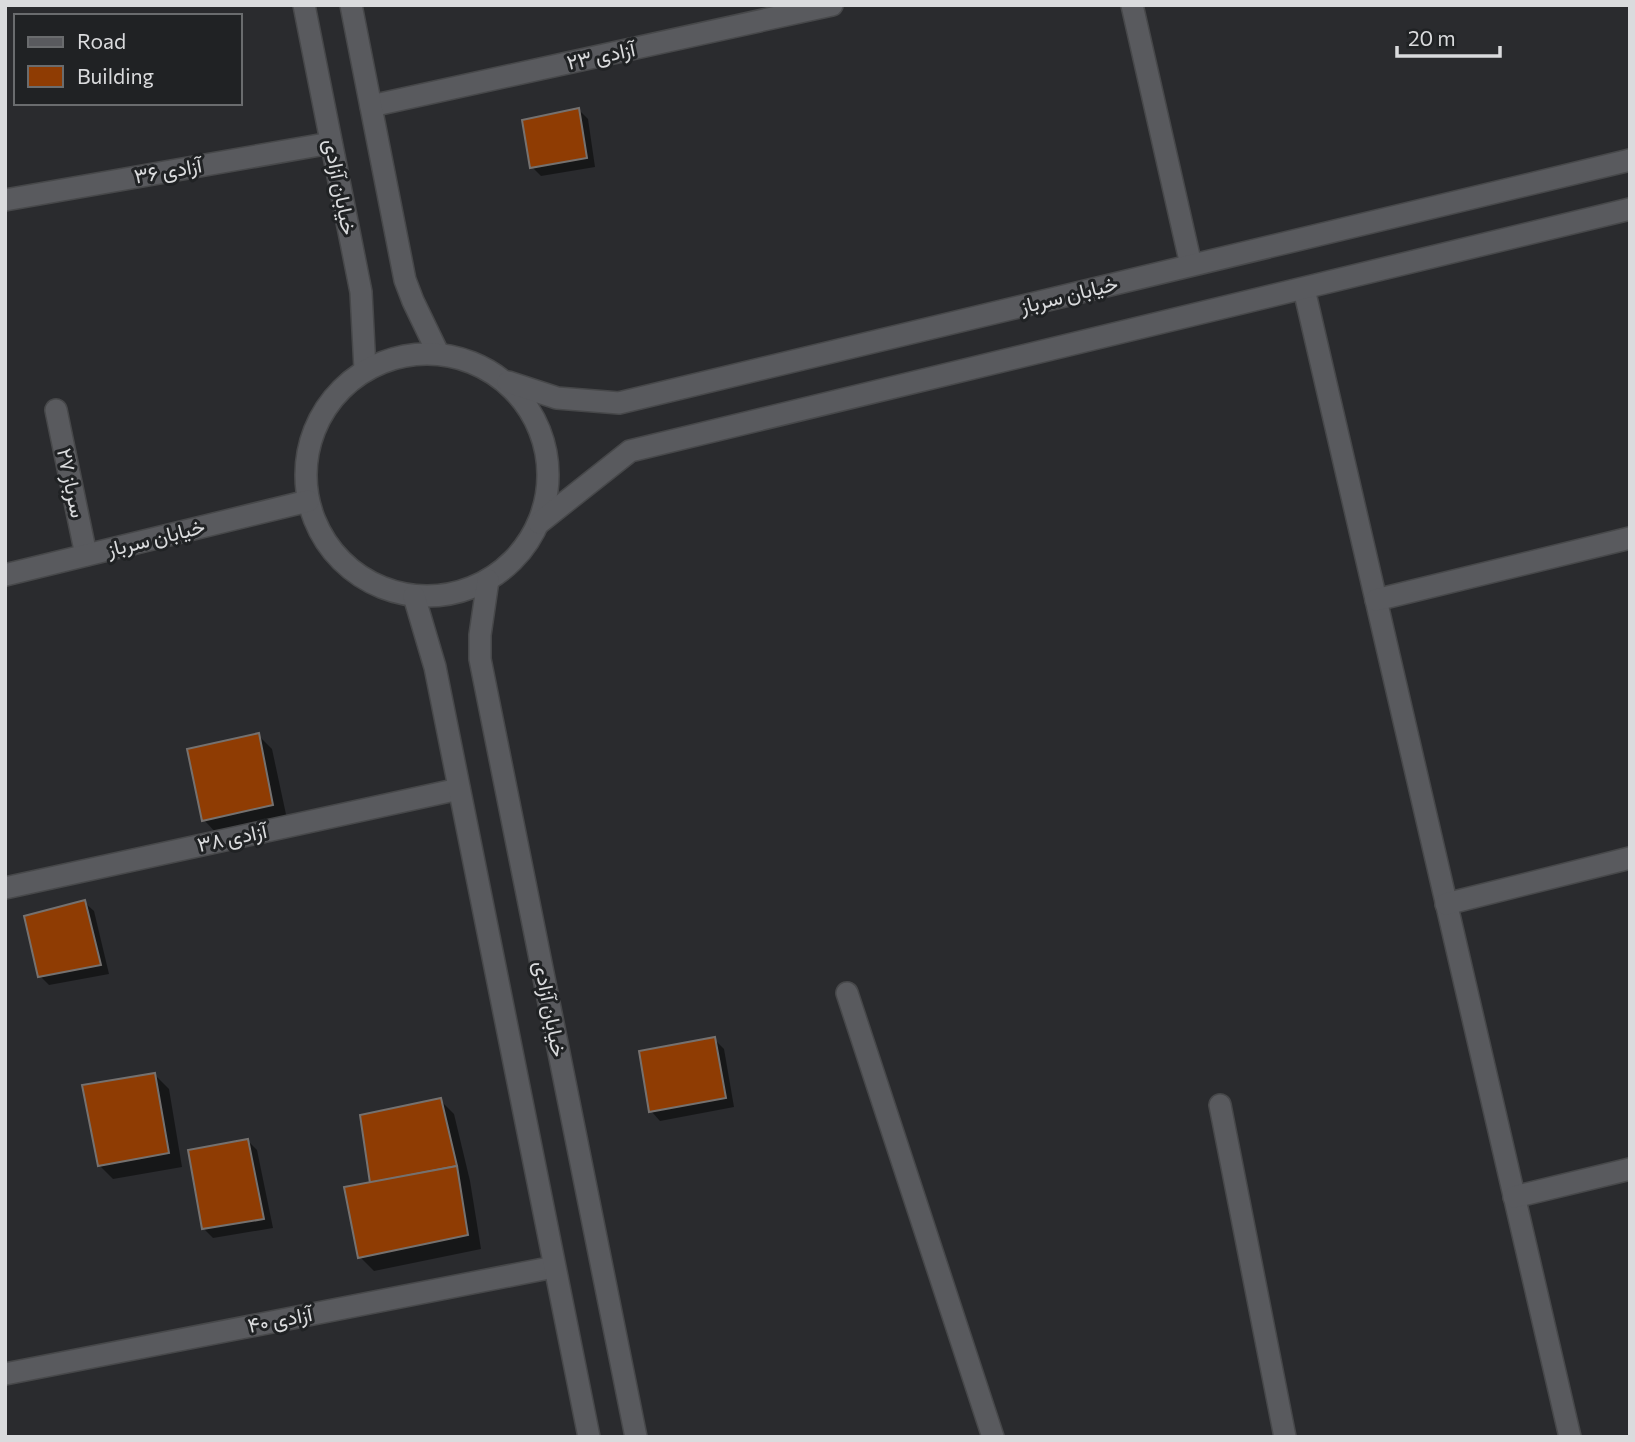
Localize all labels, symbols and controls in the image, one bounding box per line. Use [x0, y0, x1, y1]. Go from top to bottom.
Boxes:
legend [14, 14, 242, 105]
scale bar [1397, 14, 1500, 58]
text: 20 m [1408, 25, 1456, 50]
text: Road [77, 28, 126, 53]
street label: آزادی ۲۳ [564, 35, 640, 76]
text: Building [77, 63, 154, 88]
street label: خیابان آزادی [318, 136, 363, 237]
street label: آزادی ۳۶ [132, 151, 206, 190]
street label: خیابان سرباز [1016, 269, 1121, 320]
street label: سرباز ۲۷ [51, 446, 92, 520]
street label: خیابان سرباز [103, 512, 208, 563]
street label: آزادی ۳۸ [195, 817, 271, 858]
street label: خیابان آزادی [528, 958, 573, 1059]
street label: آزادی ۴۰ [245, 1300, 317, 1339]

